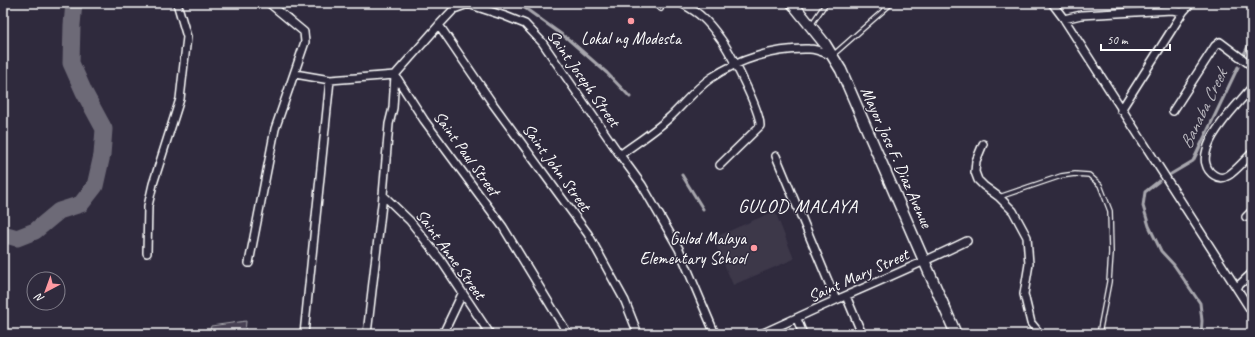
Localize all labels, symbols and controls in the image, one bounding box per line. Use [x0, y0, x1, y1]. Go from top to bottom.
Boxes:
marker: Lokal ng Modesta [626, 16, 636, 26]
street label: Saint Joseph Street [542, 26, 626, 133]
scale bar [1101, 26, 1170, 52]
place label: Lokal ng Modesta [581, 28, 683, 49]
text: 50 m [1107, 32, 1129, 48]
water label: Banaba Creek [1174, 63, 1233, 152]
street label: Mayor Jose F. Diaz Avenue [856, 83, 938, 232]
street label: Saint Paul Street [429, 107, 506, 202]
street label: Saint John Street [518, 119, 597, 217]
district label: GULOD MALAYA [738, 194, 859, 218]
street label: Saint Anne Street [411, 205, 492, 305]
place label: Gulod Malaya Elementary School [640, 228, 749, 269]
marker: Gulod Malaya Elementary School [749, 243, 759, 253]
street label: Saint Mary Street [805, 243, 914, 307]
north arrow [26, 271, 66, 311]
text: N [31, 290, 47, 306]

